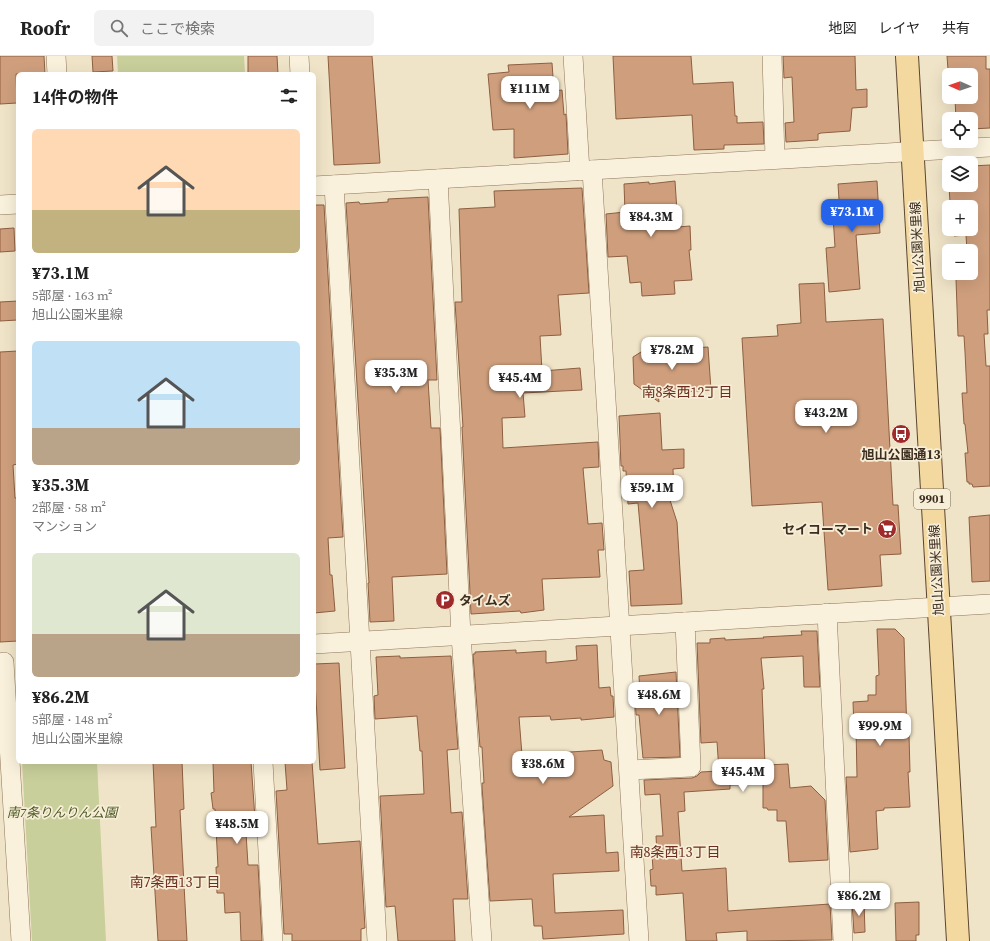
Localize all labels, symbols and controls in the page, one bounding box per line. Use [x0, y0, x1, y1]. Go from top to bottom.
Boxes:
search box [94, 10, 374, 46]
text: Roofr [20, 15, 70, 41]
icon: search [108, 17, 130, 39]
text: ここで検索 [140, 18, 215, 39]
text: 地図 [828, 18, 856, 38]
text: レイヤ [878, 18, 920, 38]
text: 共有 [942, 18, 970, 38]
north arrow [942, 68, 978, 104]
map controls [942, 68, 978, 280]
pin: ¥111M [502, 76, 558, 110]
text: ¥111M [510, 80, 550, 97]
text: 14件の物件 [32, 85, 118, 109]
icon: filters [278, 85, 300, 107]
button: locate [942, 112, 978, 148]
icon: home [130, 155, 202, 227]
button: layers [942, 156, 978, 192]
pin: ¥73.1M [819, 199, 885, 233]
button: + [942, 200, 978, 236]
street label: 旭山公園米里線 [907, 201, 928, 293]
text: ¥73.1M [830, 203, 874, 220]
pin: ¥84.3M [618, 204, 684, 238]
text: ¥84.3M [629, 208, 673, 225]
button: − [942, 244, 978, 280]
text: ¥73.1M [32, 261, 89, 285]
text: 5部屋 · 163 m² [32, 287, 113, 304]
text: 旭山公園米里線 [32, 306, 123, 323]
pin: ¥78.2M [639, 337, 705, 371]
text: ¥78.2M [650, 341, 694, 358]
pin: ¥35.3M [363, 360, 429, 394]
text: ¥35.3M [374, 364, 418, 381]
pin: ¥45.4M [487, 365, 553, 399]
icon: home [130, 367, 202, 439]
text: ¥45.4M [498, 369, 542, 386]
district label: 南8条西12丁目 [642, 382, 733, 402]
pin: ¥43.2M [793, 400, 859, 434]
text: ¥43.2M [804, 404, 848, 421]
bus stop icon: 旭山公園通13 [890, 423, 912, 445]
place label: 旭山公園通13 [861, 446, 941, 463]
text: ¥35.3M [32, 473, 89, 497]
pin: ¥59.1M [619, 475, 685, 509]
text: ¥59.1M [630, 479, 674, 496]
road number: 9901 [914, 489, 950, 509]
text: 2部屋 · 58 m² [32, 499, 106, 516]
text: マンション [32, 518, 97, 535]
supermarket icon: セイコーマート [876, 518, 898, 540]
place label: セイコーマート [782, 521, 873, 538]
street label: 旭山公園米里線 [926, 524, 947, 616]
icon: home [130, 579, 202, 651]
parking icon: タイムズ [434, 589, 456, 611]
place label: タイムズ [459, 592, 511, 609]
pin: ¥48.6M [626, 682, 692, 716]
text: ¥86.2M [32, 685, 89, 709]
text: ¥48.6M [637, 686, 681, 703]
text: 5部屋 · 148 m² [32, 711, 113, 728]
pin: ¥99.9M [847, 713, 913, 747]
text: ¥99.9M [858, 717, 902, 734]
text: 旭山公園米里線 [32, 730, 123, 747]
pin: ¥38.6M [510, 751, 576, 785]
text: ¥38.6M [521, 755, 565, 772]
pin: ¥45.4M [710, 759, 776, 793]
text: ¥45.4M [721, 763, 765, 780]
park label: 南7条りんりん公園 [7, 804, 119, 821]
pin: ¥48.5M [204, 811, 270, 845]
text: ¥48.5M [215, 815, 259, 832]
district label: 南8条西13丁目 [630, 842, 721, 862]
district label: 南7条西13丁目 [130, 872, 221, 892]
pin: ¥86.2M [826, 883, 892, 917]
text: ¥86.2M [837, 887, 881, 904]

